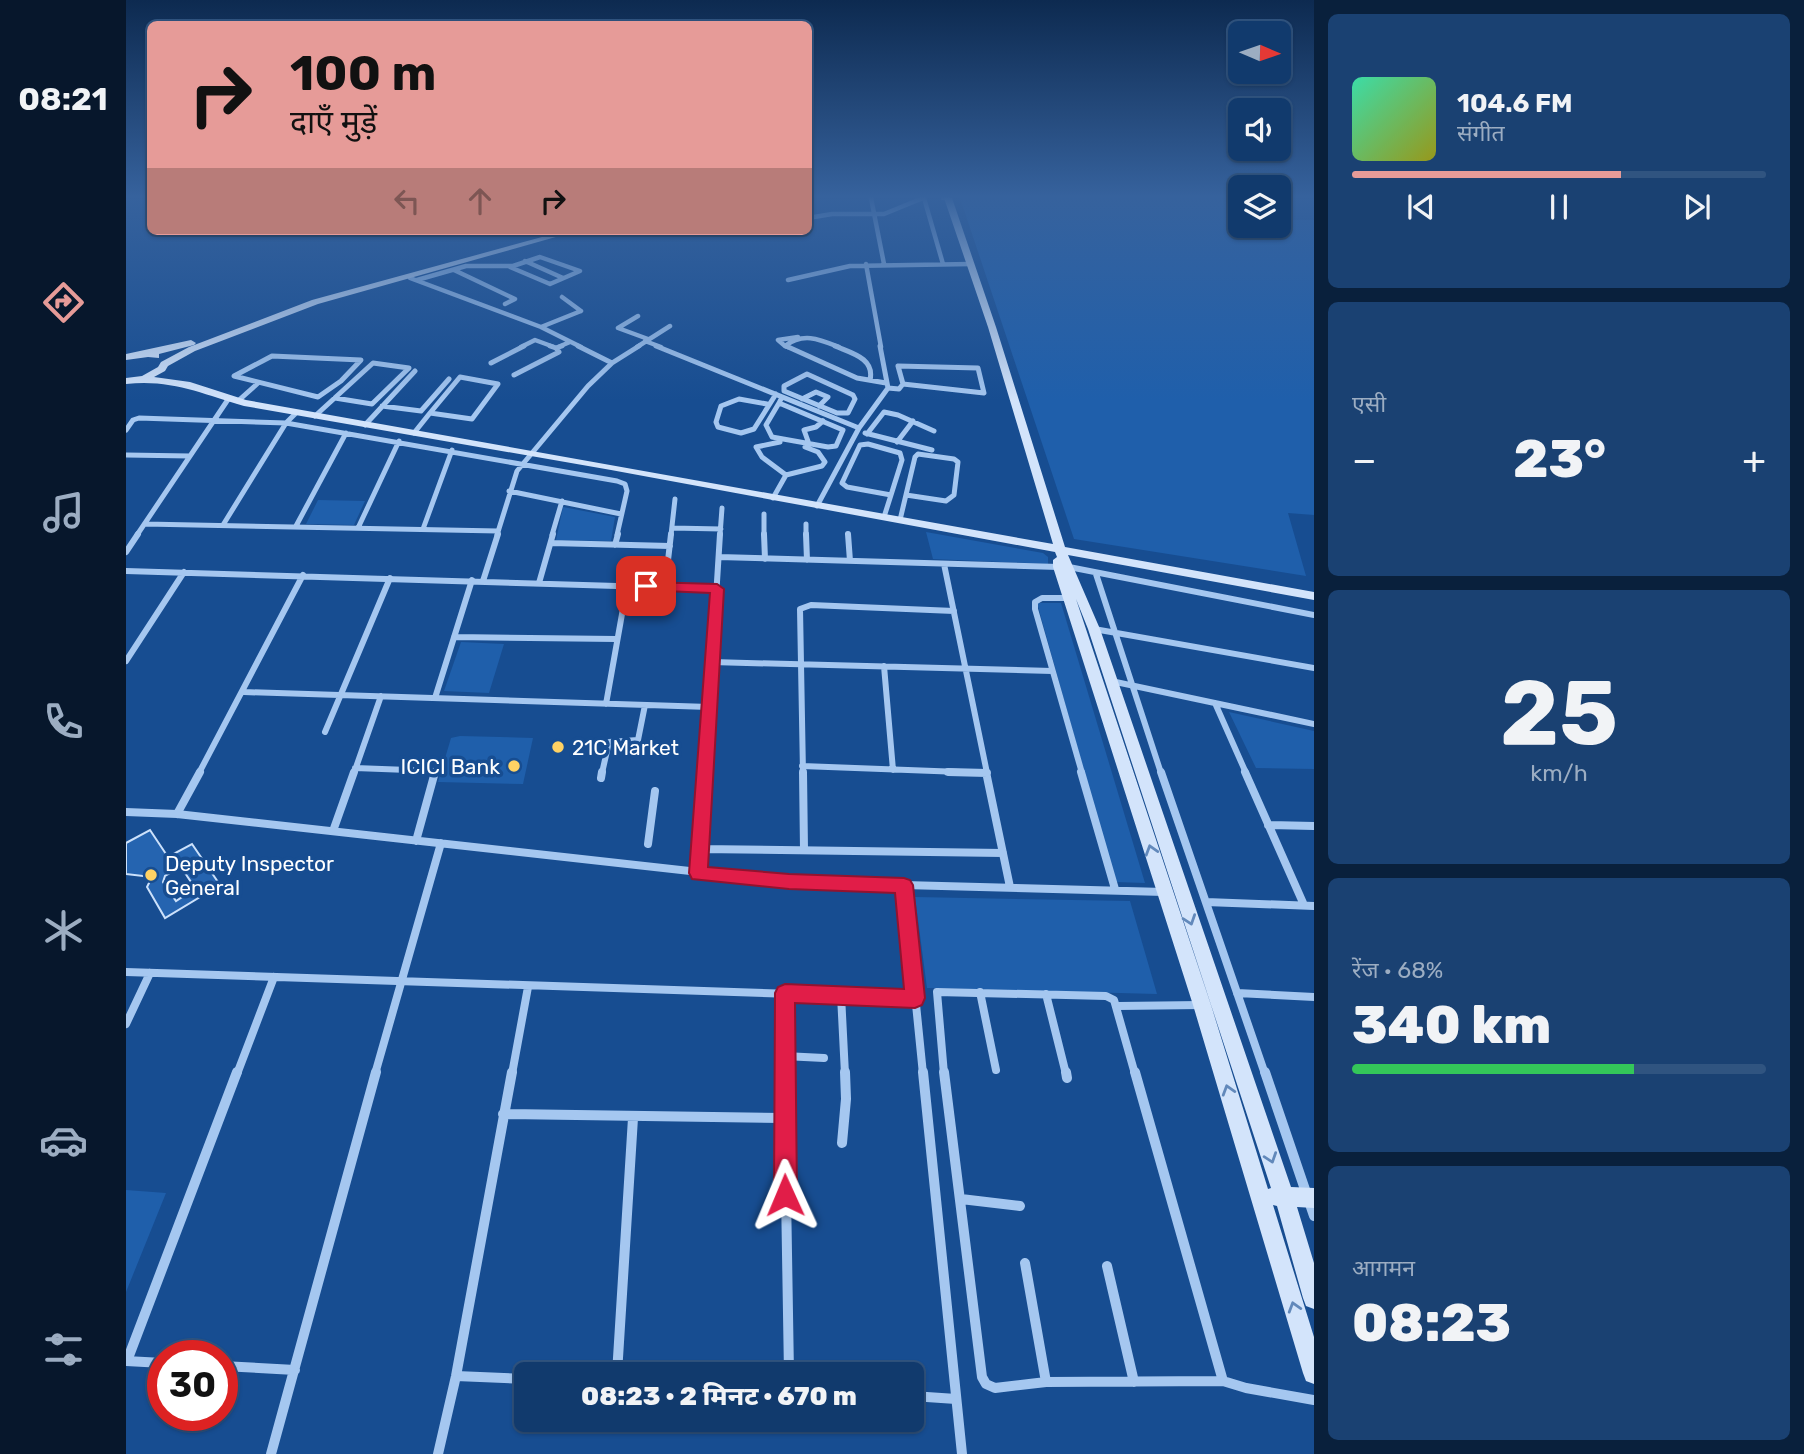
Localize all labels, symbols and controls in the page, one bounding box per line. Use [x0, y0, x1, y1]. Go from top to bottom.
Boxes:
north arrow [1228, 21, 1292, 84]
map controls [1228, 21, 1291, 238]
text: 100 m [290, 44, 436, 102]
icon: right [175, 49, 266, 140]
text: 08:21 [18, 80, 108, 118]
text: 104.6 FM [1457, 88, 1572, 119]
button: sound [1228, 98, 1291, 161]
text: दाएँ मुड़ें [290, 103, 377, 141]
text: संगीत [1457, 119, 1505, 147]
button: layers [1228, 175, 1291, 238]
icon: left [388, 182, 426, 220]
icon: ahead [461, 182, 499, 220]
icon: right [534, 182, 572, 220]
icon: previous [1402, 188, 1440, 226]
icon: pause [1540, 188, 1578, 226]
icon: next [1678, 188, 1716, 226]
icon: directions [39, 278, 88, 327]
text: एसी [1352, 390, 1386, 418]
text: 23° [1513, 428, 1606, 490]
text: − [1352, 437, 1377, 483]
text: + [1742, 437, 1766, 483]
icon: music [39, 488, 88, 537]
pin [616, 556, 676, 616]
icon: arrive [627, 567, 665, 605]
text: 25 [1500, 659, 1618, 767]
icon: phone [39, 697, 88, 746]
place label: 21C Market [572, 735, 679, 760]
marker: 21C Market [550, 739, 566, 755]
place label: ICICI Bank [401, 754, 500, 779]
marker: ICICI Bank [506, 758, 522, 774]
text: km/h [1530, 759, 1588, 787]
one-way arrow [1145, 844, 1160, 856]
place label: Deputy Inspector General [165, 851, 334, 900]
marker: Deputy Inspector General [143, 867, 159, 883]
icon: climate [39, 906, 88, 955]
one-way arrow [1182, 913, 1196, 925]
text: रेंज · 68% [1352, 956, 1443, 984]
text: 340 km [1352, 994, 1551, 1056]
one-way arrow [1222, 1084, 1237, 1096]
icon: car [39, 1116, 88, 1165]
one-way arrow [1263, 1152, 1277, 1164]
position arrow [748, 1158, 822, 1232]
text: आगमन [1352, 1254, 1415, 1282]
text: 08:23 [1352, 1292, 1511, 1354]
one-way arrow [1288, 1302, 1303, 1314]
icon: filters [39, 1325, 88, 1374]
speed limit sign: 30 [147, 1340, 238, 1431]
text: 08:23 · 2 मिनट · 670 m [581, 1381, 857, 1412]

